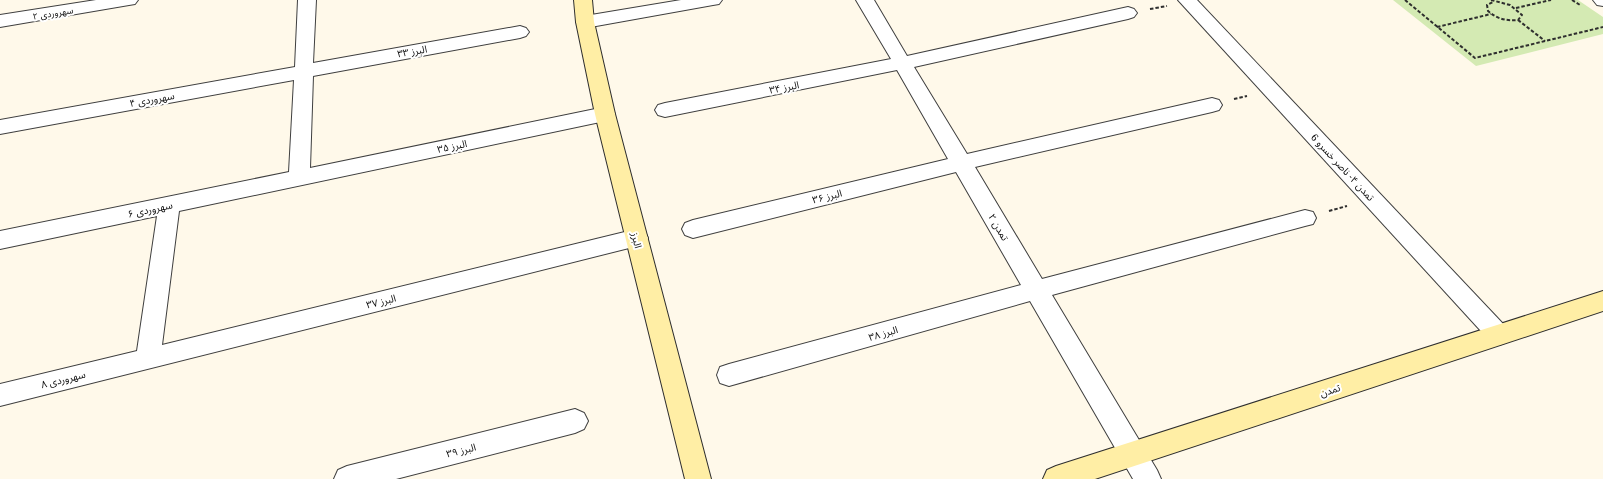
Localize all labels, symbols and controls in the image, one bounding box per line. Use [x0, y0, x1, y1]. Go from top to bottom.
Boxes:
street label: سهروردی ۲ [32, 3, 74, 23]
street label: البرز ۳۳ [396, 41, 428, 61]
street label: البرز ۳۴ [768, 77, 800, 97]
street label: سهروردی ۴ [128, 88, 176, 110]
street label: تمدن ۴- ناصر خسرو 6 [1308, 130, 1378, 204]
street label: البرز ۳۵ [436, 136, 468, 156]
street label: البرز ۳۶ [811, 186, 843, 206]
street label: سهروردی ۶ [126, 197, 174, 221]
street label: تمدن ۲ [985, 211, 1013, 243]
street label: البرز [628, 230, 646, 249]
street label: البرز ۳۷ [365, 291, 397, 311]
street label: البرز ۳۸ [867, 322, 899, 344]
street label: سهروردی ۸ [39, 367, 87, 391]
street label: تمدن [1318, 380, 1342, 400]
street label: البرز ۳۹ [445, 440, 477, 460]

